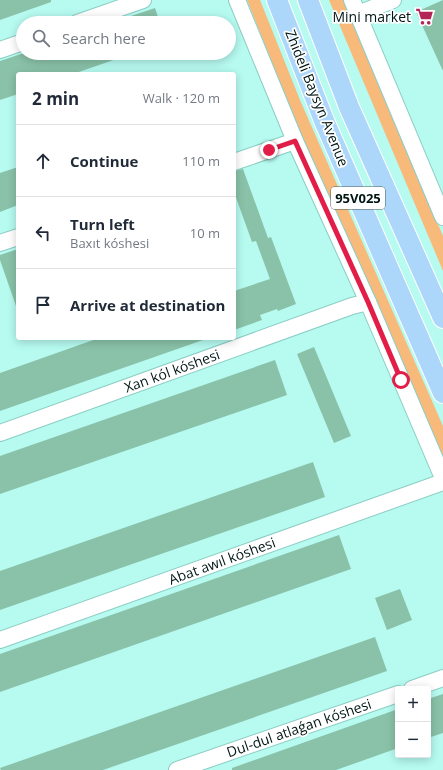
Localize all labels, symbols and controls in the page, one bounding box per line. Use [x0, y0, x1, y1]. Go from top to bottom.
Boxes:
place label: Mini market [332, 7, 411, 26]
supermarket icon: Mini market [414, 7, 434, 27]
search box [16, 16, 236, 60]
icon: search [30, 27, 52, 49]
street label: Zhideli Baysyn Avenue [281, 27, 354, 169]
text: Search here [62, 28, 146, 48]
text: 2 min [32, 87, 79, 110]
text: Walk · 120 m [143, 89, 220, 107]
route end [260, 141, 278, 159]
icon: ahead [32, 150, 54, 172]
text: Continue [70, 151, 138, 171]
text: 110 m [182, 152, 220, 170]
road number: 95V025 [331, 187, 385, 209]
text: Turn left [70, 214, 135, 234]
icon: left [32, 222, 54, 244]
text: 10 m [190, 224, 220, 242]
text: Baxıt kóshesi [70, 234, 149, 252]
icon: arrive [32, 294, 54, 316]
text: Arrive at destination [70, 295, 225, 315]
street label: Xan kól kóshesi [122, 344, 222, 397]
route start [392, 371, 410, 389]
street label: Abat awıl kóshesi [166, 532, 278, 589]
map controls [395, 686, 431, 758]
button: + [395, 686, 431, 722]
street label: Dul-dul atlaǵan kóshesi [224, 694, 374, 761]
button: − [395, 722, 431, 758]

